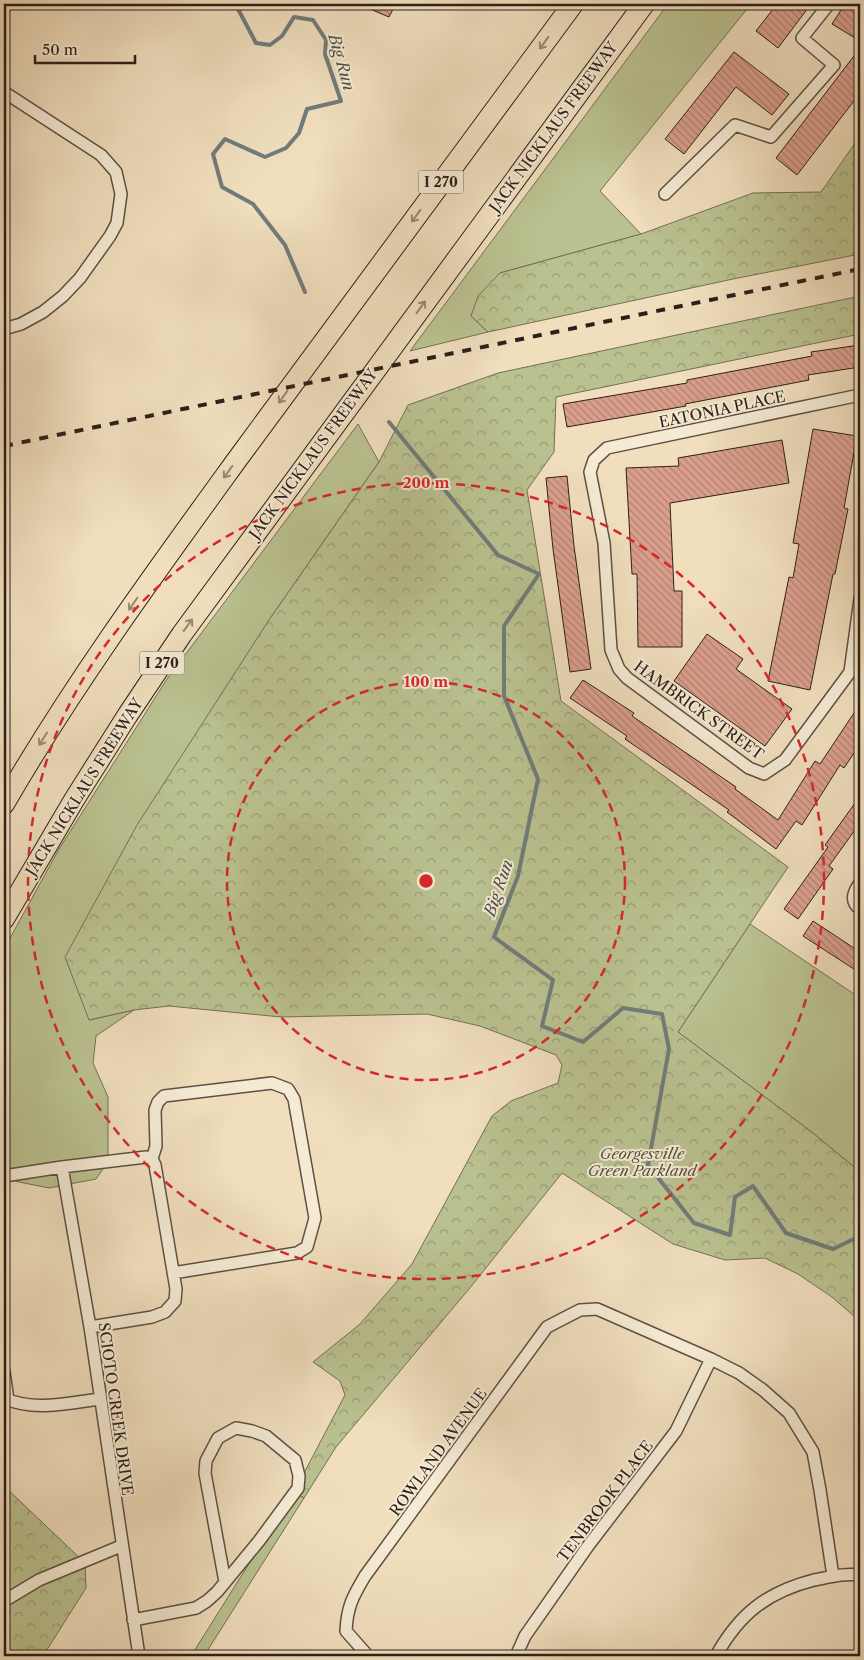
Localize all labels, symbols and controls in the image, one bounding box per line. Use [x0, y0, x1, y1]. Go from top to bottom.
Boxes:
water label: Big Run [324, 29, 360, 93]
scale bar [35, 32, 135, 64]
one-way arrow [539, 36, 549, 50]
street label: JACK NICKLAUS FREEWAY [484, 38, 621, 218]
text: 50 m [42, 40, 78, 59]
road number: I 270 [418, 170, 464, 193]
one-way arrow [411, 209, 422, 222]
one-way arrow [416, 300, 426, 314]
street label: JACK NICKLAUS FREEWAY [244, 365, 381, 545]
street label: EATONIA PLACE [657, 386, 787, 432]
one-way arrow [278, 390, 288, 404]
one-way arrow [223, 465, 233, 479]
text: 200 m [403, 473, 449, 492]
one-way arrow [128, 597, 138, 611]
one-way arrow [183, 619, 193, 633]
road number: I 270 [140, 651, 184, 674]
street label: HAMBRICK STREET [630, 656, 768, 764]
text: 100 m [404, 672, 448, 691]
street label: JACK NICKLAUS FREEWAY [20, 694, 147, 881]
one-way arrow [38, 732, 48, 746]
water label: Big Run [478, 857, 517, 921]
centre of rings [417, 872, 435, 890]
park label: Georgesville Green Parkland [588, 1144, 698, 1180]
street label: SCIOTO CREEK DRIVE [94, 1321, 138, 1497]
street label: ROWLAND AVENUE [385, 1384, 491, 1520]
street label: TENBROOK PLACE [553, 1436, 657, 1566]

